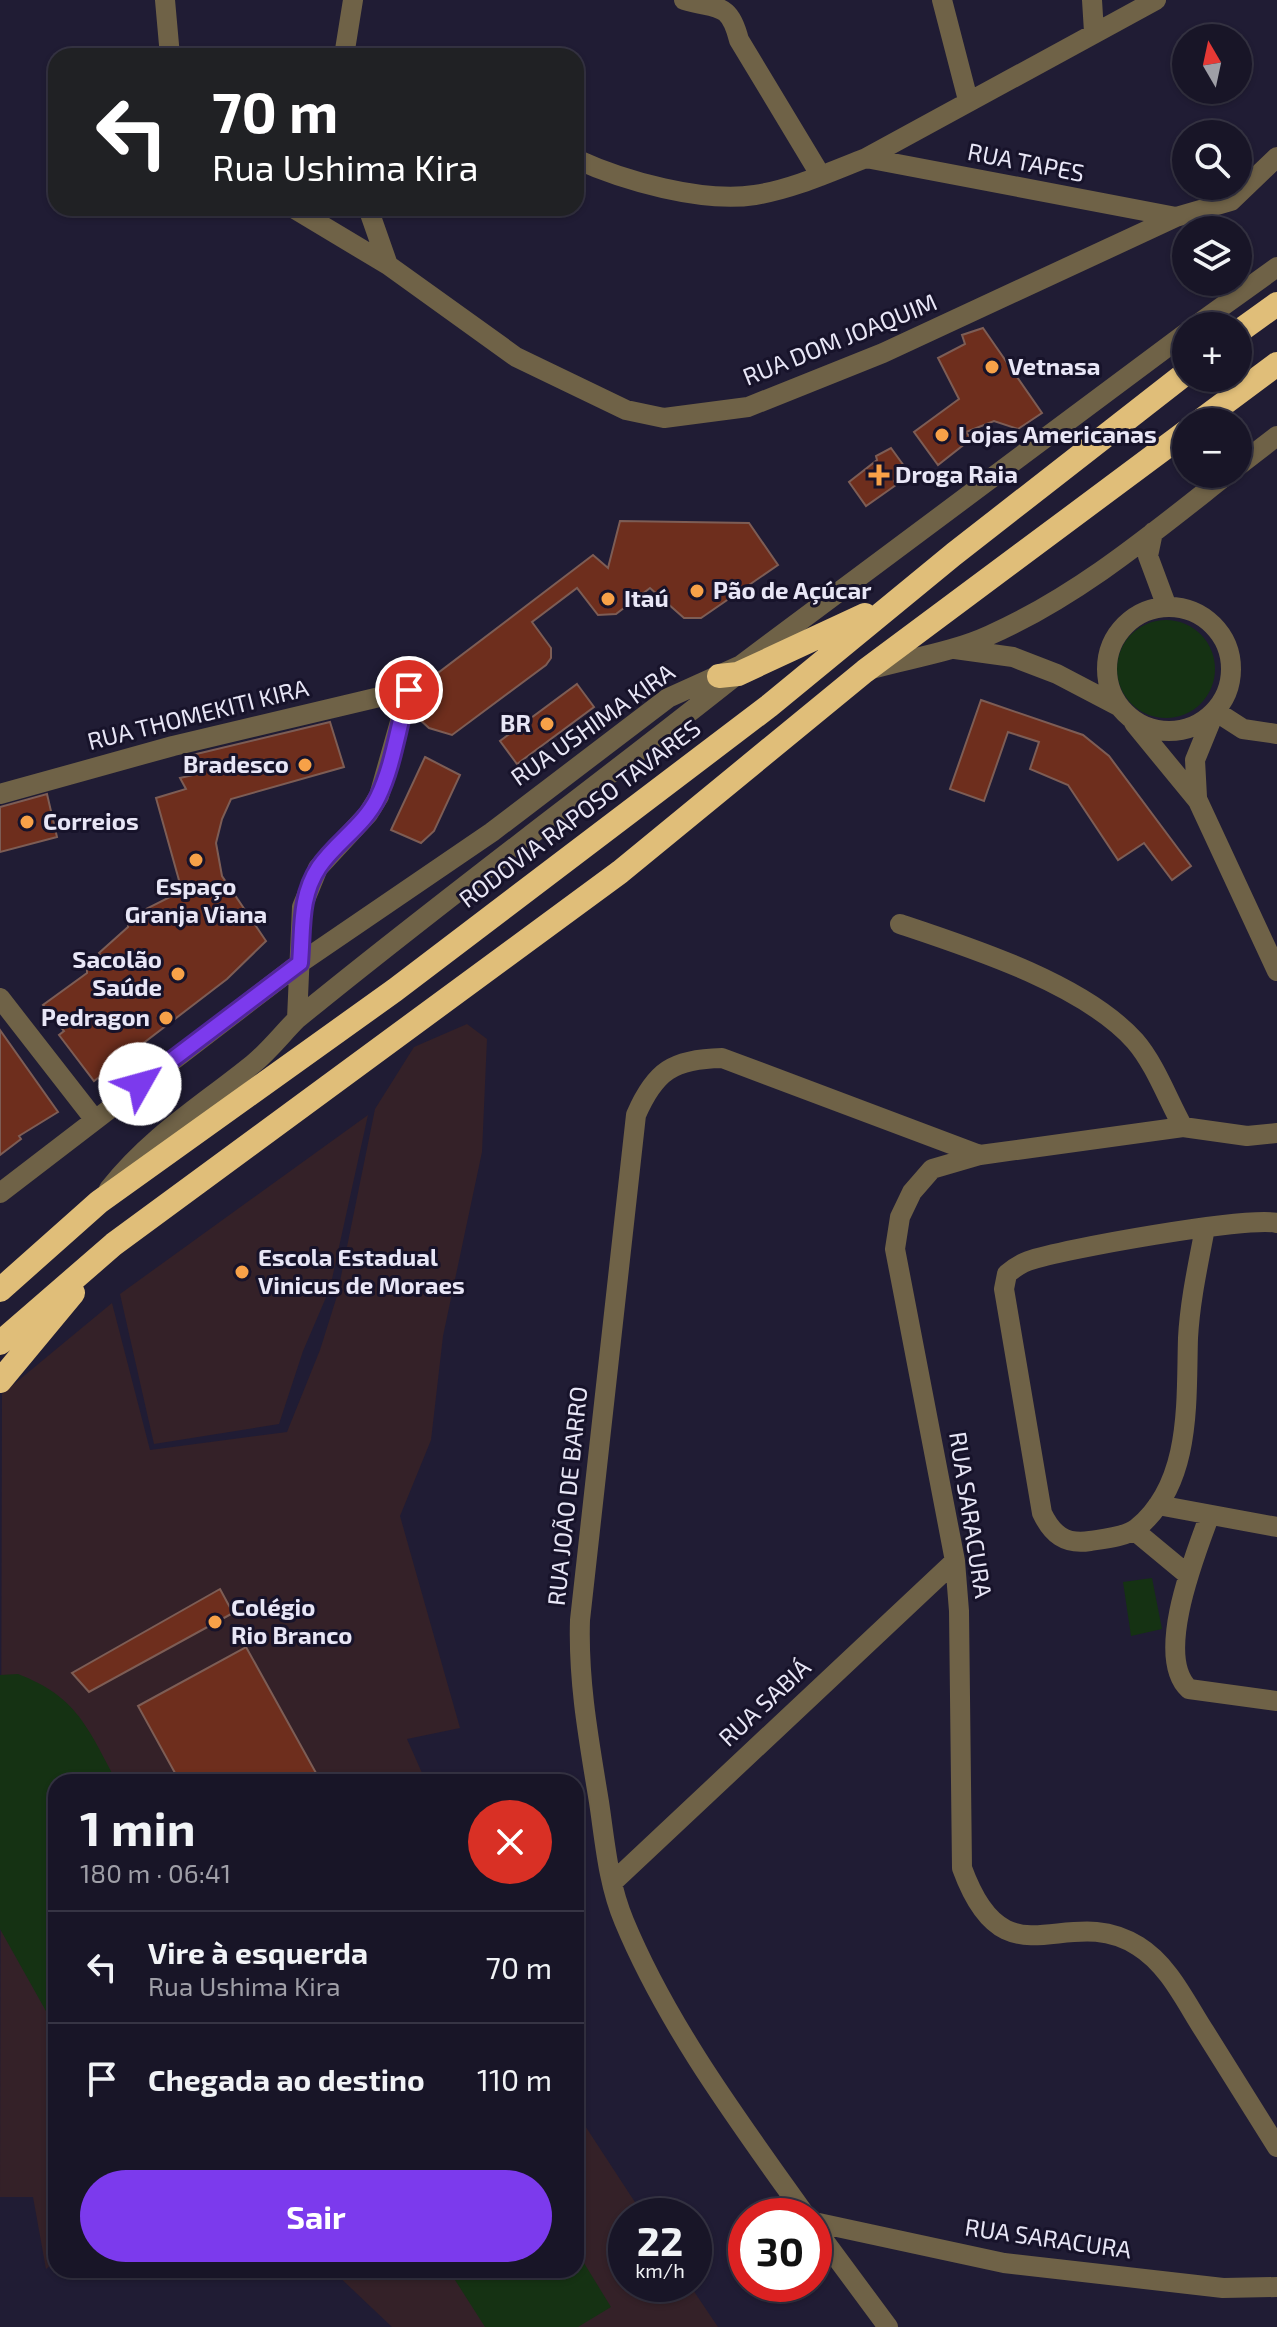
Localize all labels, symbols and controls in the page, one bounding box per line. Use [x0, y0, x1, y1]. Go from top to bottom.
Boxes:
north arrow [1172, 24, 1252, 104]
map controls [1172, 24, 1252, 488]
text: 70 m [212, 77, 338, 144]
icon: left [80, 80, 184, 184]
button: search [1172, 120, 1252, 200]
street label: RUA TAPES [965, 136, 1087, 187]
text: Rua Ushima Kira [212, 145, 478, 188]
button: layers [1172, 216, 1252, 296]
street label: RUA DOM JOAQUIM [738, 286, 941, 391]
button: + [1172, 312, 1252, 392]
place label: Vetnasa [1008, 351, 1100, 380]
marker: Vetnasa [983, 358, 1001, 376]
button: − [1172, 408, 1252, 488]
place label: Lojas Americanas [958, 419, 1157, 448]
marker: Lojas Americanas [933, 426, 951, 444]
place label: Droga Raia [895, 459, 1018, 488]
marker: Droga Raia [870, 466, 888, 484]
place label: Pão de Açúcar [713, 575, 872, 605]
marker: Pão de Açúcar [688, 582, 706, 600]
place label: Itaú [624, 583, 669, 612]
marker: Itaú [599, 590, 617, 608]
pin [375, 656, 443, 724]
street label: RUA USHIMA KIRA [505, 656, 680, 791]
icon: arrive [387, 668, 431, 712]
street label: RUA THOMEKITI KIRA [84, 672, 311, 755]
place label: BR [500, 708, 531, 737]
street label: RODOVIA RAPOSO TAVARES [453, 713, 705, 913]
marker: BR [538, 715, 556, 733]
place label: Bradesco [183, 749, 289, 778]
marker: Bradesco [296, 756, 314, 774]
place label: Correios [43, 806, 139, 835]
marker: Correios [18, 813, 36, 831]
marker: Espaço Granja Viana [187, 851, 205, 869]
place label: Espaço Granja Viana [125, 871, 267, 928]
place label: Sacolão Saúde [72, 944, 162, 1001]
marker: Sacolão Saúde [169, 965, 187, 983]
place label: Pedragon [41, 1002, 150, 1031]
marker: Pedragon [157, 1009, 175, 1027]
position arrow [98, 1042, 182, 1126]
place label: Escola Estadual Vinicus de Moraes [258, 1242, 465, 1299]
marker: Escola Estadual Vinicus de Moraes [233, 1263, 251, 1281]
street label: RUA JOÃO DE BARRO [541, 1385, 592, 1607]
street label: RUA SARACURA [944, 1430, 999, 1600]
place label: Colégio Rio Branco [231, 1592, 352, 1649]
marker: Colégio Rio Branco [206, 1613, 224, 1631]
street label: RUA SABIÁ [712, 1652, 816, 1752]
text: 1 min [80, 1798, 196, 1856]
button: close [468, 1800, 552, 1884]
text: 180 m · 06:41 [80, 1857, 231, 1888]
text: Vire à esquerda [148, 1934, 368, 1970]
icon: left [80, 1945, 124, 1989]
text: 70 m [486, 1949, 552, 1985]
text: Rua Ushima Kira [148, 1970, 340, 2001]
icon: arrive [80, 2057, 124, 2101]
text: Chegada ao destino [148, 2061, 425, 2097]
text: 110 m [477, 2061, 552, 2097]
button: Sair [80, 2170, 552, 2262]
speed limit sign: 30 [728, 2198, 832, 2302]
street label: RUA SARACURA [963, 2211, 1133, 2264]
text: 22 [637, 2216, 683, 2264]
text: km/h [635, 2258, 685, 2282]

